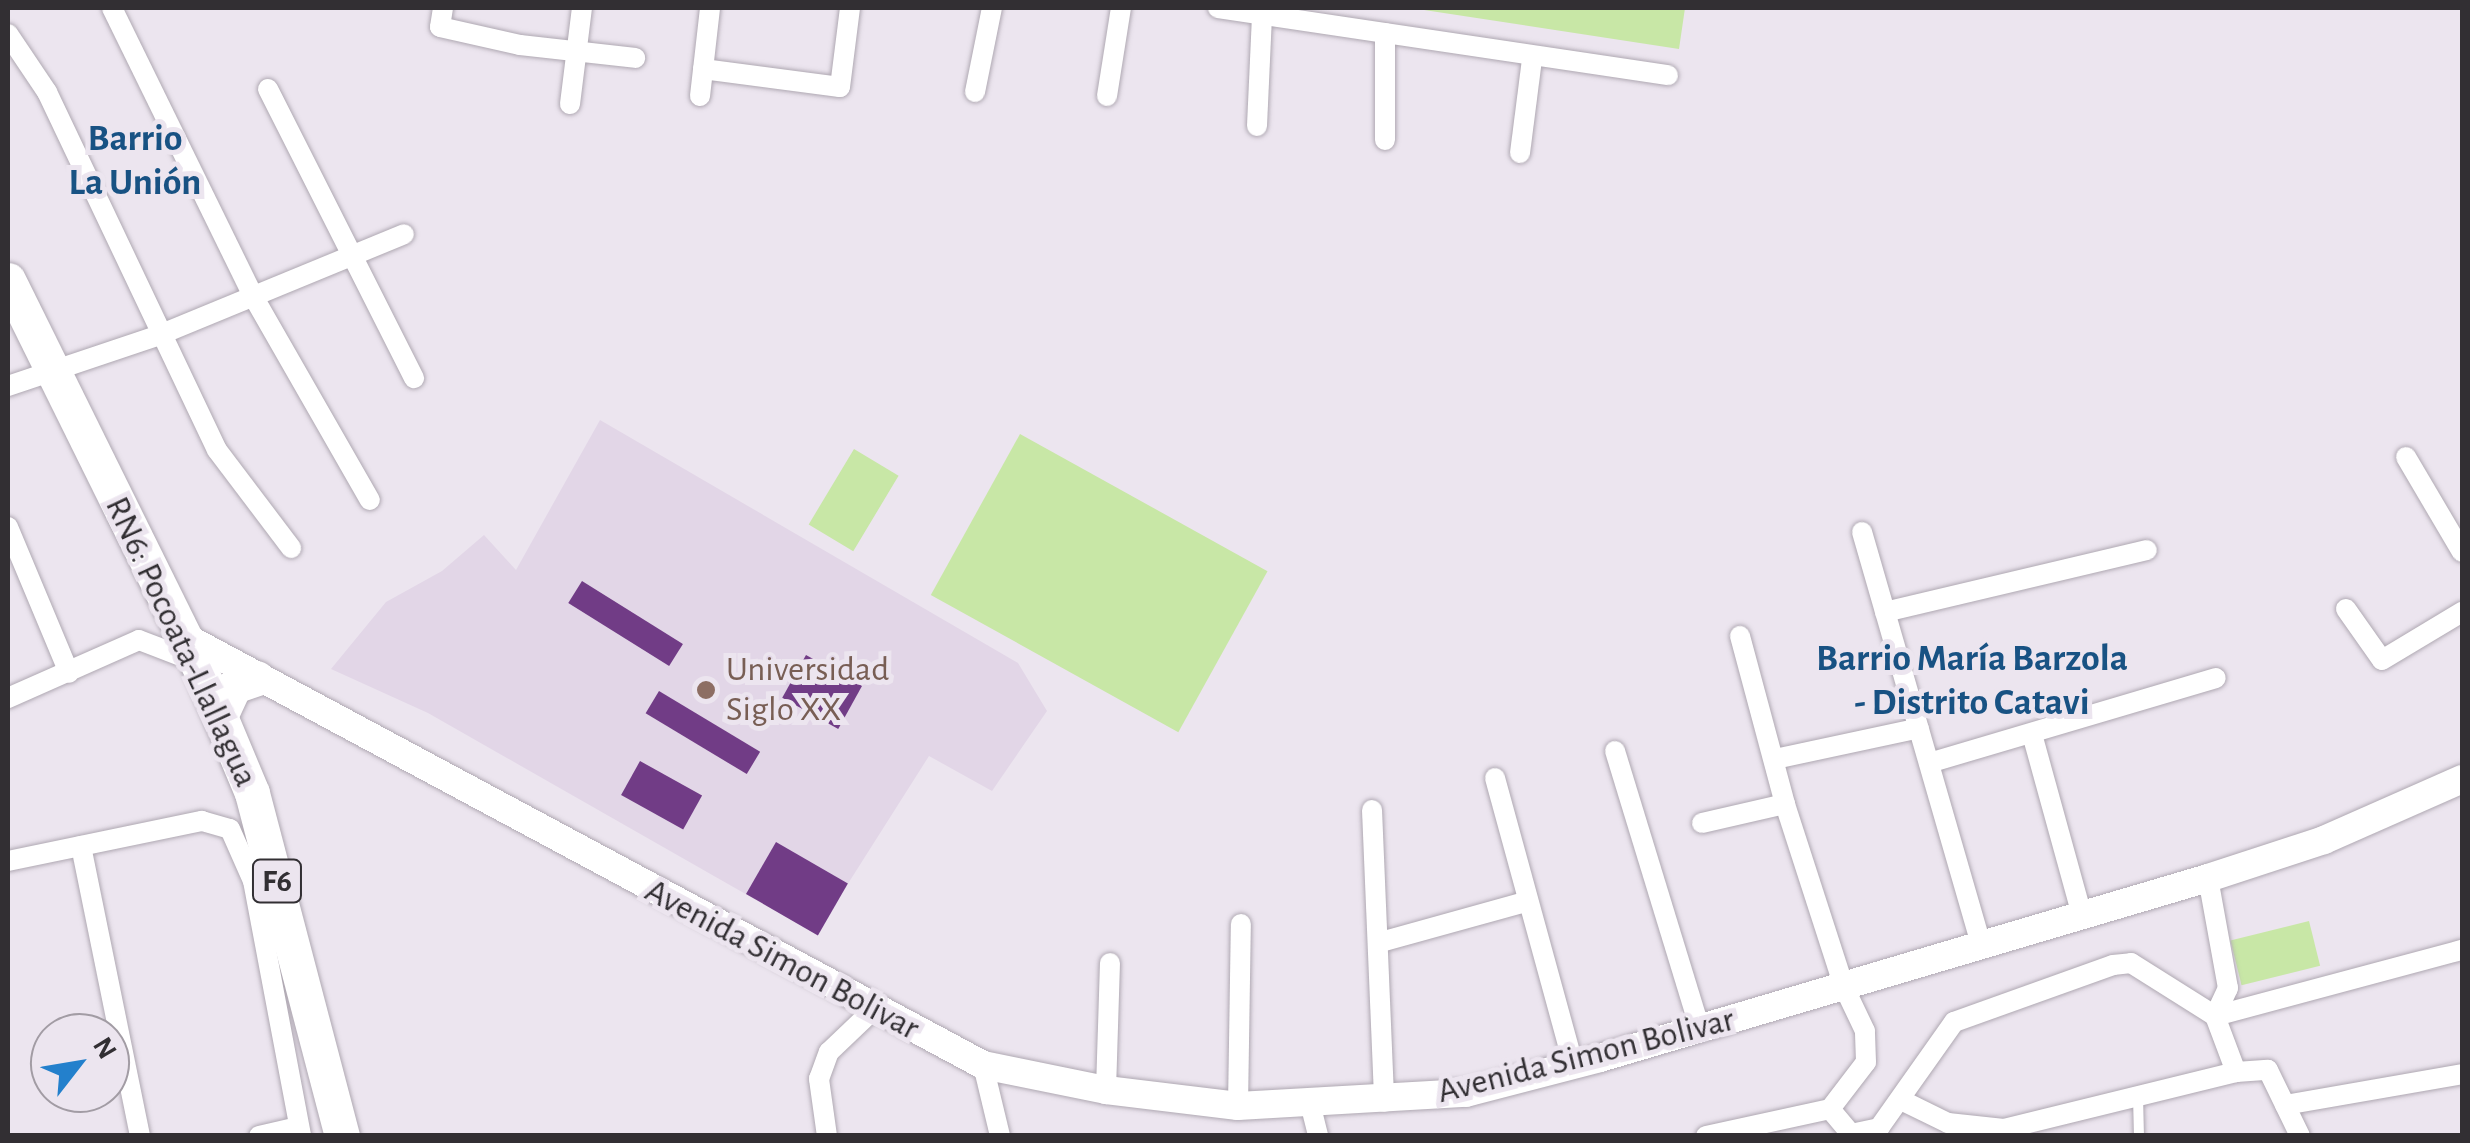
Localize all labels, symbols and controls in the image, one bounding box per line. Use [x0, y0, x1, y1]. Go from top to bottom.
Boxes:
district label: Barrio La Unión [69, 117, 201, 206]
street label: RN6: Pocoata-Llallagua [95, 490, 267, 794]
district label: Barrio María Barzola - Distrito Catavi [1816, 637, 2128, 726]
place label: Universidad Siglo XX [726, 649, 889, 731]
marker: Universidad Siglo XX [695, 679, 717, 701]
road number: F6 [250, 854, 304, 908]
street label: Avenida Simon Bolivar [638, 870, 926, 1050]
street label: Avenida Simon Bolivar [1433, 999, 1739, 1113]
north arrow [30, 1013, 130, 1113]
text: N [87, 1033, 121, 1064]

